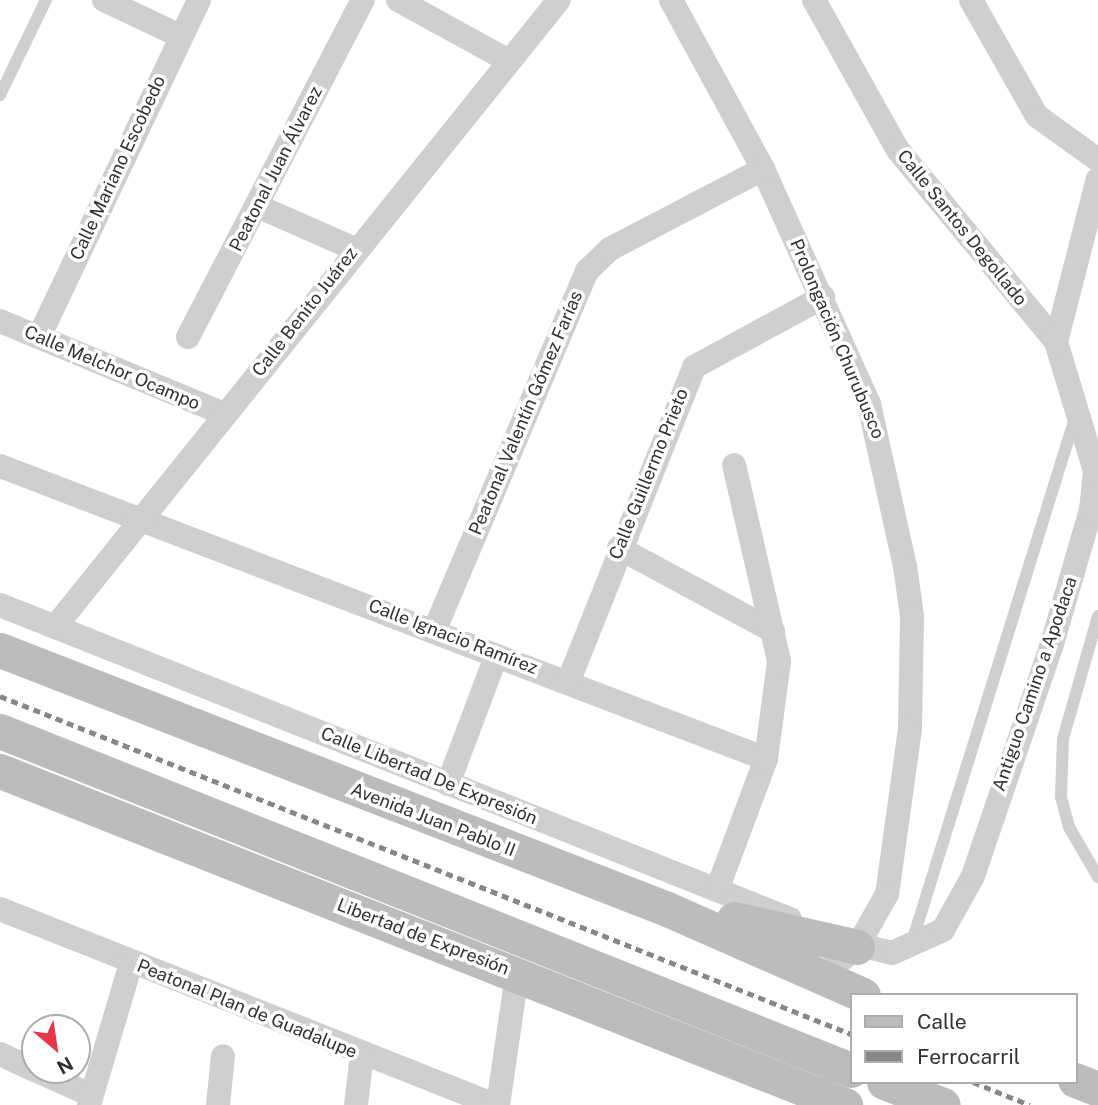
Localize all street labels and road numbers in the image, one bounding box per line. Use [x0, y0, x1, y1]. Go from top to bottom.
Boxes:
street label: Calle Mariano Escobedo [66, 72, 170, 264]
street label: Peatonal Juan Álvarez [225, 83, 327, 255]
street label: Calle Santos Degollado [892, 146, 1032, 310]
street label: Prolongación Churubusco [785, 236, 889, 442]
street label: Calle Benito Juárez [248, 243, 362, 381]
street label: Peatonal Valentín Gómez Farías [465, 287, 587, 539]
street label: Calle Melchor Ocampo [21, 321, 203, 415]
street label: Calle Guillermo Prieto [605, 385, 693, 563]
street label: Antiguo Camino a Apodaca [988, 574, 1082, 794]
street label: Calle Ignacio Ramírez [365, 595, 541, 679]
street label: Calle Libertad De Expresión [318, 723, 540, 829]
street label: Avenida Juan Pablo II [348, 779, 518, 861]
street label: Libertad de Expresión [334, 894, 512, 980]
street label: Peatonal Plan de Guadalupe [134, 955, 360, 1063]

